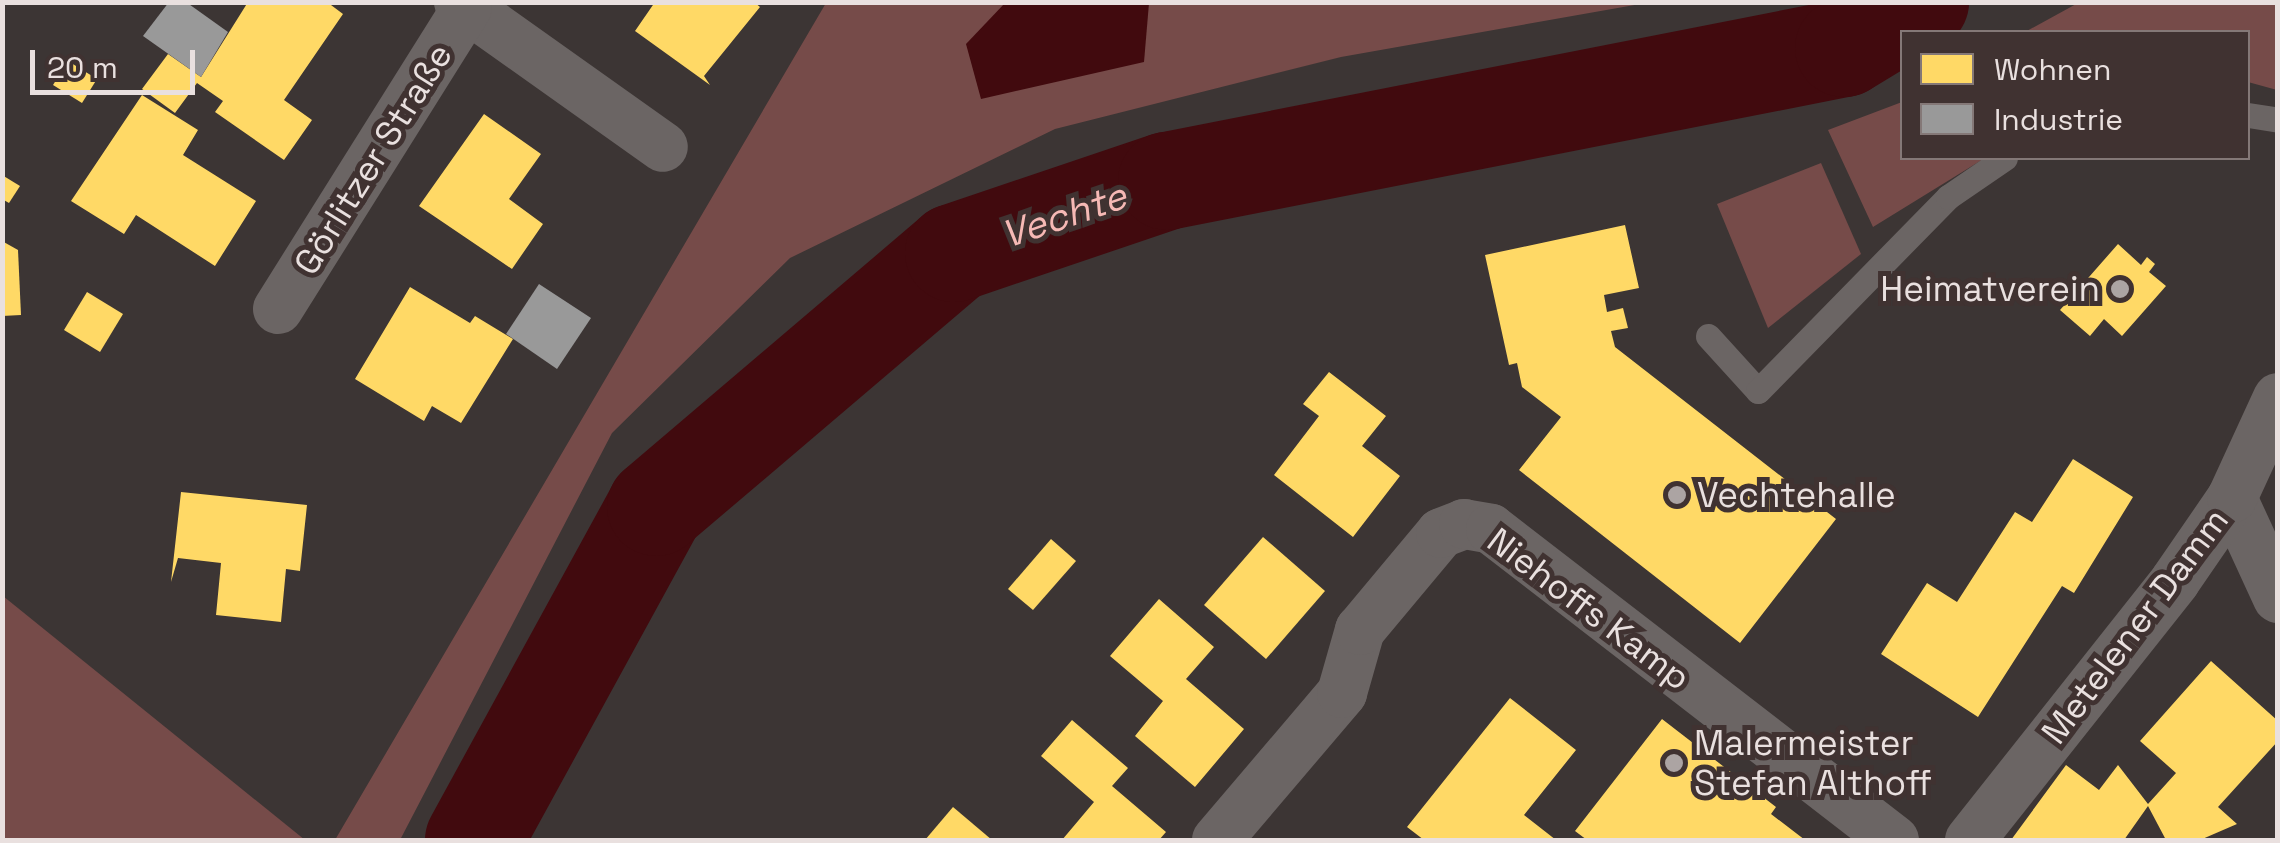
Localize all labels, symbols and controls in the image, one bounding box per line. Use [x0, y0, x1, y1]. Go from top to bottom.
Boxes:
scale bar [35, 30, 200, 92]
legend [1900, 30, 2250, 160]
street label: Görlitzer Straße [285, 36, 461, 282]
text: 20 m [47, 48, 118, 87]
text: Wohnen [1994, 50, 2111, 89]
text: Industrie [1994, 100, 2123, 139]
water label: Vechte [995, 173, 1133, 259]
place label: Heimatverein [1880, 268, 2100, 310]
marker: Heimatverein [2109, 278, 2131, 300]
place label: Vechtehalle [1697, 474, 1896, 516]
marker: Vechtehalle [1666, 484, 1688, 506]
street label: Metelener Damm [2033, 500, 2237, 752]
street label: Niehoffs Kamp [1479, 519, 1699, 699]
place label: Malermeister Stefan Althoff [1694, 722, 1933, 804]
marker: Malermeister Stefan Althoff [1663, 752, 1685, 774]

